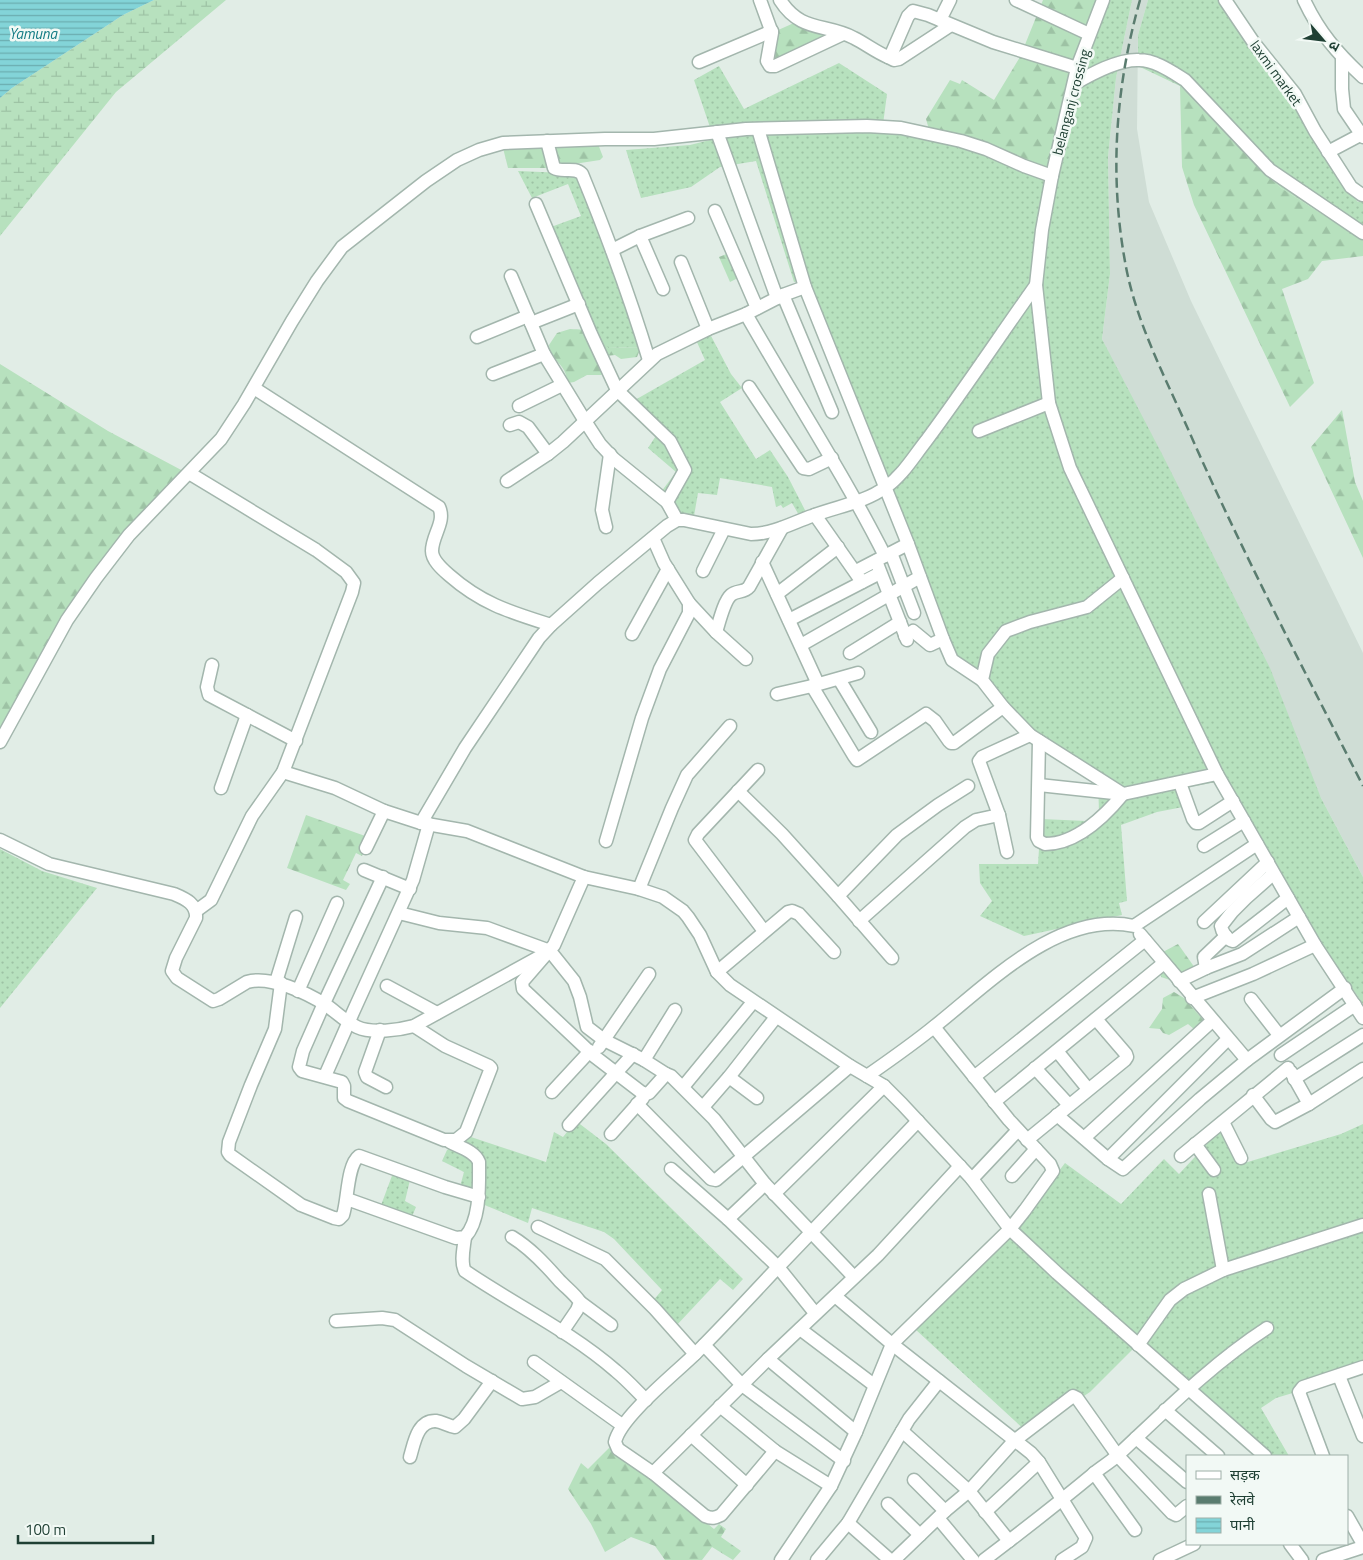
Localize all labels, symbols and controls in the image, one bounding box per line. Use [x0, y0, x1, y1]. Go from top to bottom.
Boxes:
north arrow [1298, 15, 1348, 65]
water label: Yamuna [9, 22, 58, 45]
street label: laxmi market [1245, 36, 1307, 110]
text: उ [1323, 38, 1346, 56]
street label: belanganj crossing [1046, 46, 1095, 157]
legend [1186, 1455, 1348, 1545]
text: सड़क [1230, 1463, 1260, 1486]
text: रेलवे [1229, 1488, 1255, 1511]
scale bar [18, 1512, 152, 1544]
text: पानी [1230, 1513, 1256, 1536]
text: 100 m [25, 1518, 66, 1541]

